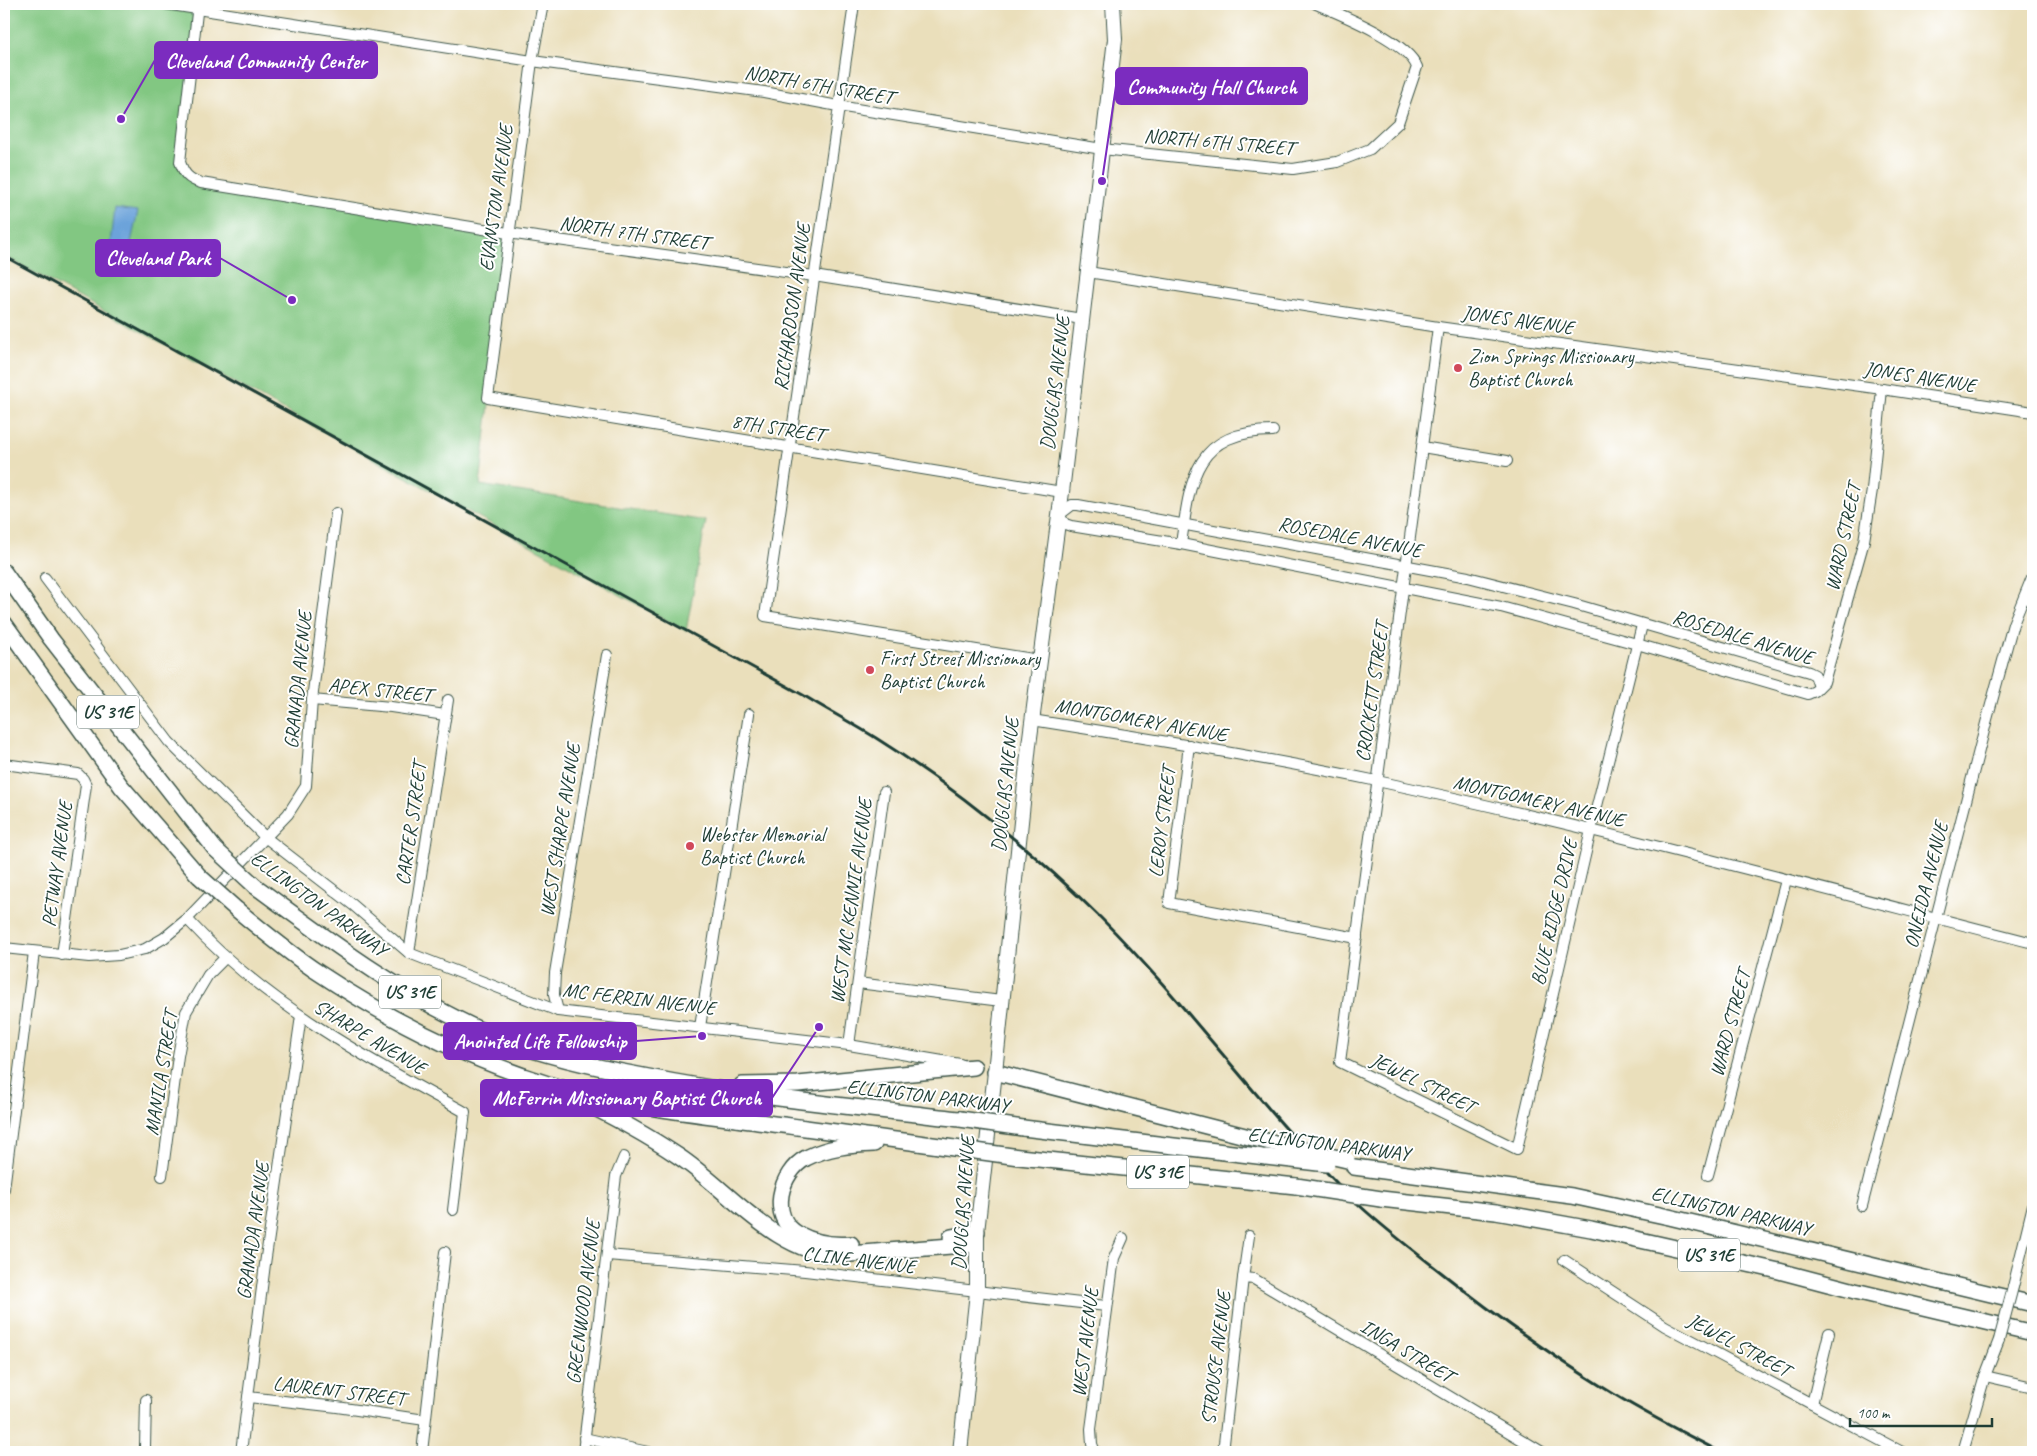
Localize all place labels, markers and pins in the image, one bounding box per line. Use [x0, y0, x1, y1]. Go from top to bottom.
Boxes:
callout: Cleveland Community Center [155, 42, 377, 78]
callout: Community Hall Church [1116, 68, 1307, 104]
callout: Cleveland Park [96, 240, 220, 276]
place label: Zion Springs Missionary Baptist Church [1468, 344, 1635, 392]
marker: Zion Springs Missionary Baptist Church [1452, 362, 1464, 374]
place label: First Street Missionary Baptist Church [880, 646, 1041, 694]
marker: First Street Missionary Baptist Church [864, 664, 876, 676]
place label: Webster Memorial Baptist Church [700, 822, 828, 870]
marker: Webster Memorial Baptist Church [684, 840, 696, 852]
callout: Anointed Life Fellowship [444, 1023, 636, 1059]
callout: McFerrin Missionary Baptist Church [481, 1080, 772, 1116]

